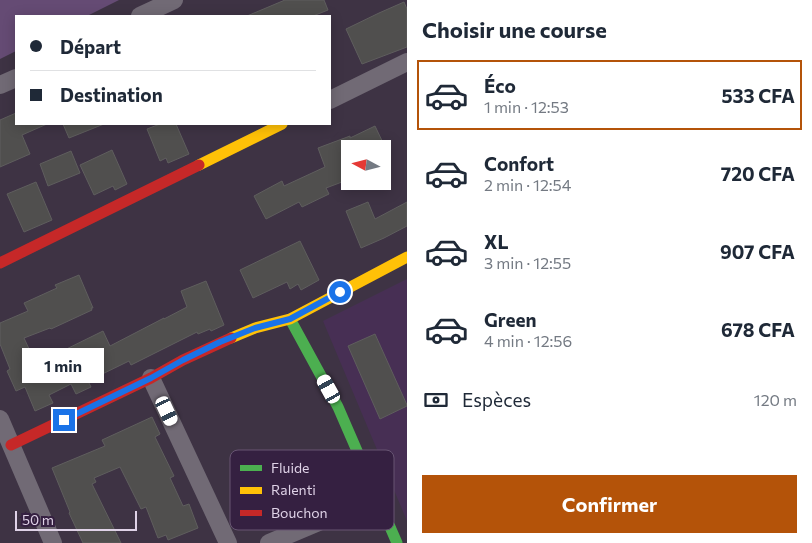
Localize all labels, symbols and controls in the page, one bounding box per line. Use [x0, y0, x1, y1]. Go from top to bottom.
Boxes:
text: Choisir une course [422, 16, 607, 43]
text: Départ [60, 35, 121, 58]
icon: car [424, 73, 469, 118]
text: Éco [484, 74, 516, 97]
text: Destination [60, 83, 163, 106]
text: 533 CFA [721, 84, 795, 107]
text: 1 min · 12:53 [484, 97, 569, 116]
north arrow [341, 140, 391, 190]
map controls [341, 140, 391, 190]
icon: car [424, 151, 469, 196]
text: Confort [484, 152, 554, 175]
text: 720 CFA [721, 162, 795, 185]
text: 2 min · 12:54 [484, 175, 571, 194]
icon: car [424, 229, 469, 274]
text: XL [484, 230, 509, 253]
text: 907 CFA [720, 240, 795, 263]
text: 3 min · 12:55 [484, 253, 571, 272]
route start [329, 281, 351, 303]
icon: car [424, 307, 469, 352]
text: Green [484, 308, 536, 331]
text: 678 CFA [721, 318, 795, 341]
text: 4 min · 12:56 [484, 331, 572, 350]
callout: 1 min [23, 348, 105, 382]
text: 1 min [44, 356, 82, 375]
car [315, 372, 342, 406]
icon: cash [422, 386, 450, 414]
text: Espèces [462, 388, 531, 411]
text: 120 m [754, 390, 797, 409]
car [153, 394, 180, 428]
route end [53, 409, 75, 431]
legend [230, 450, 394, 530]
text: Fluide [271, 459, 309, 476]
button: Confirmer [422, 475, 797, 533]
text: Ralenti [271, 481, 316, 498]
text: Bouchon [271, 504, 328, 521]
scale bar [15, 508, 138, 531]
text: 50 m [22, 511, 54, 528]

